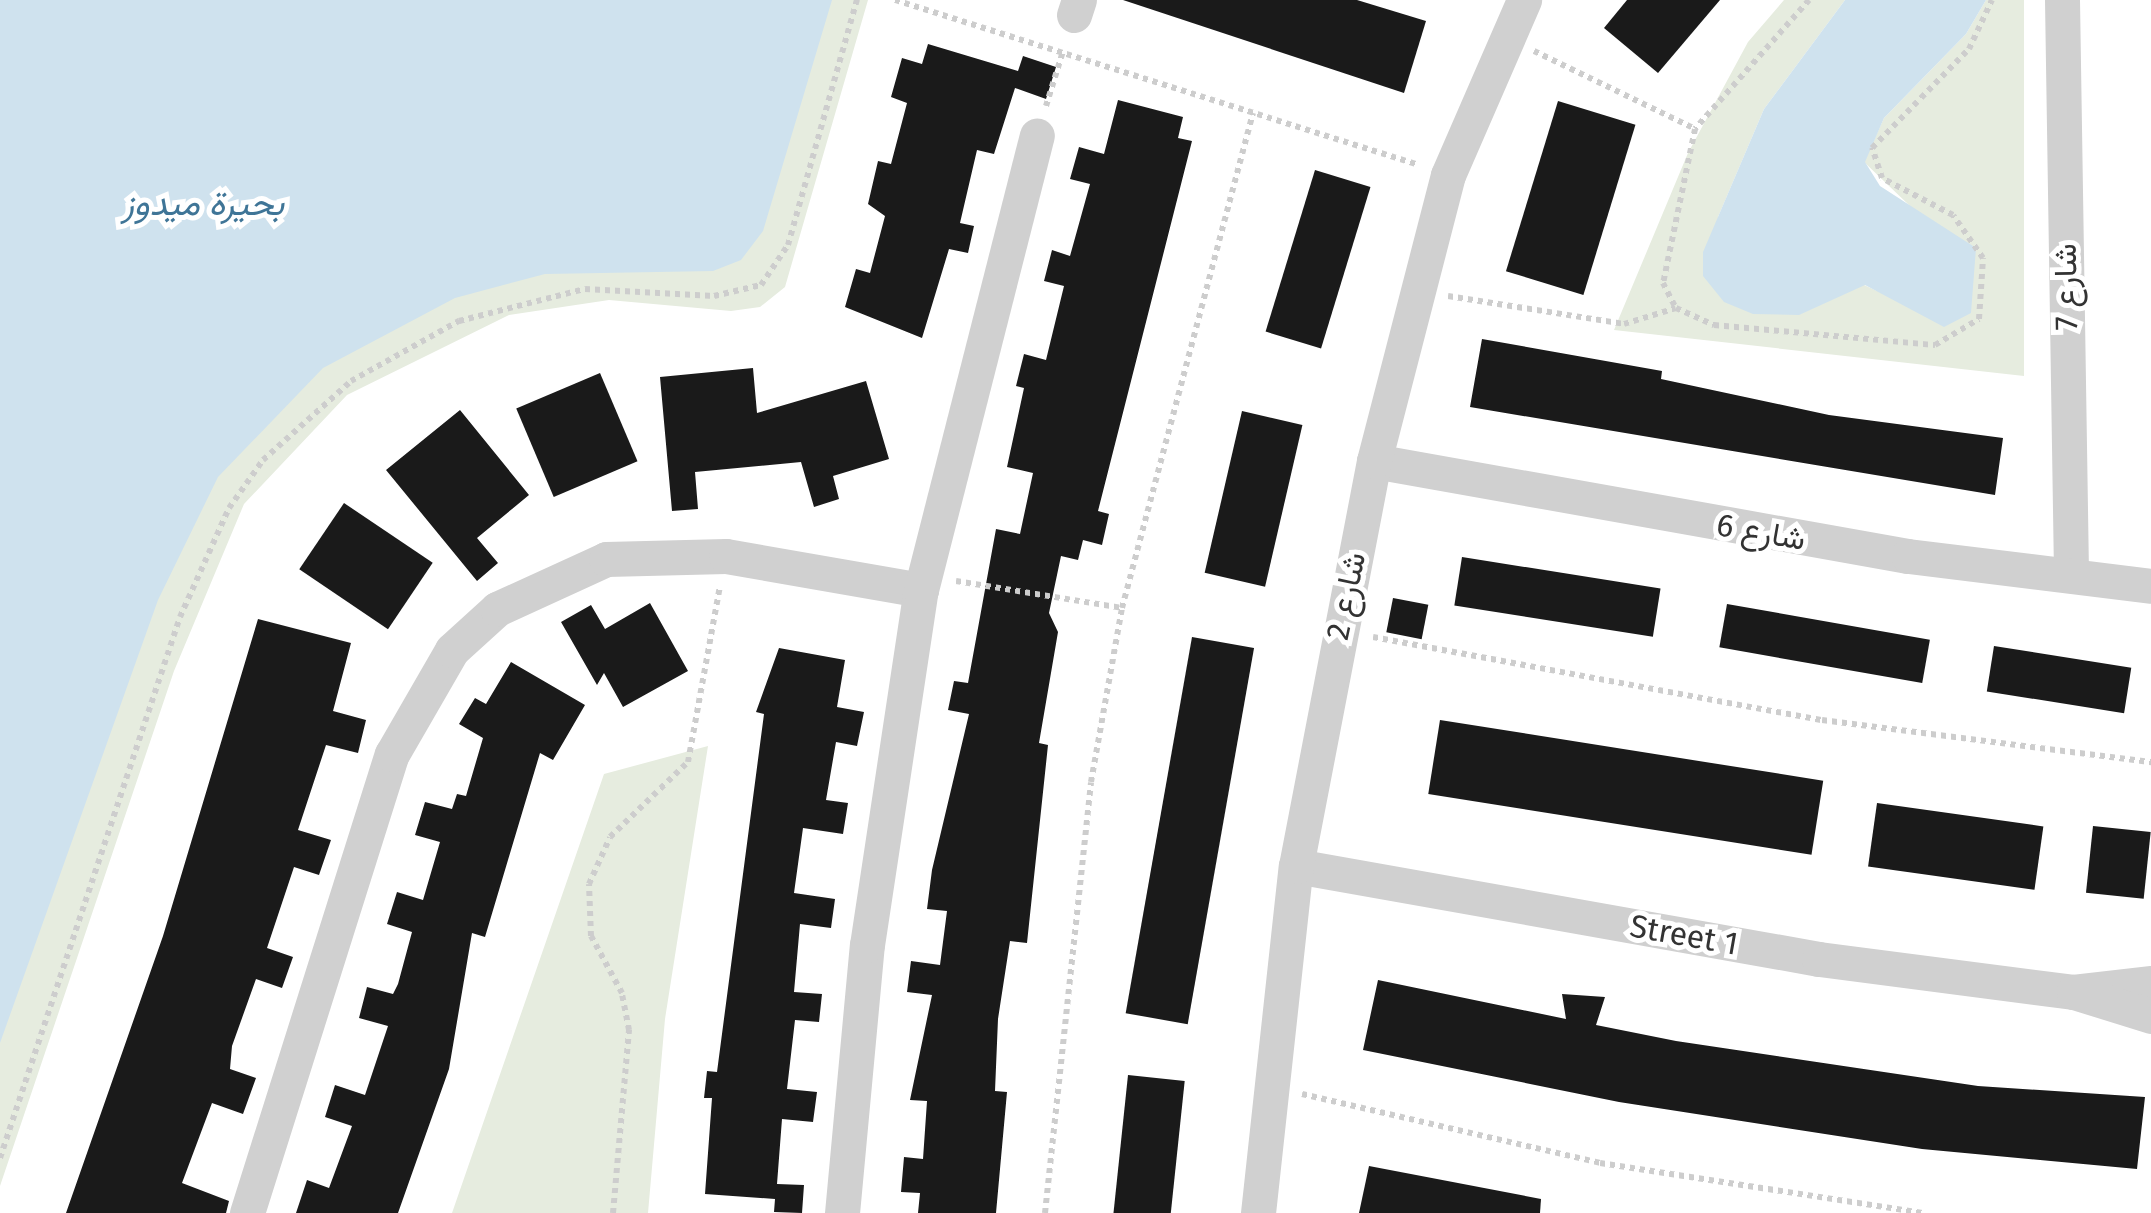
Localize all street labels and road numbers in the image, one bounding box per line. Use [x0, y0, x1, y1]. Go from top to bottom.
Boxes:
street label: شارع 7 [2046, 243, 2086, 331]
street label: شارع 6 [1713, 505, 1809, 559]
street label: شارع 2 [1318, 549, 1374, 643]
street label: Street 1 [1627, 907, 1741, 963]

